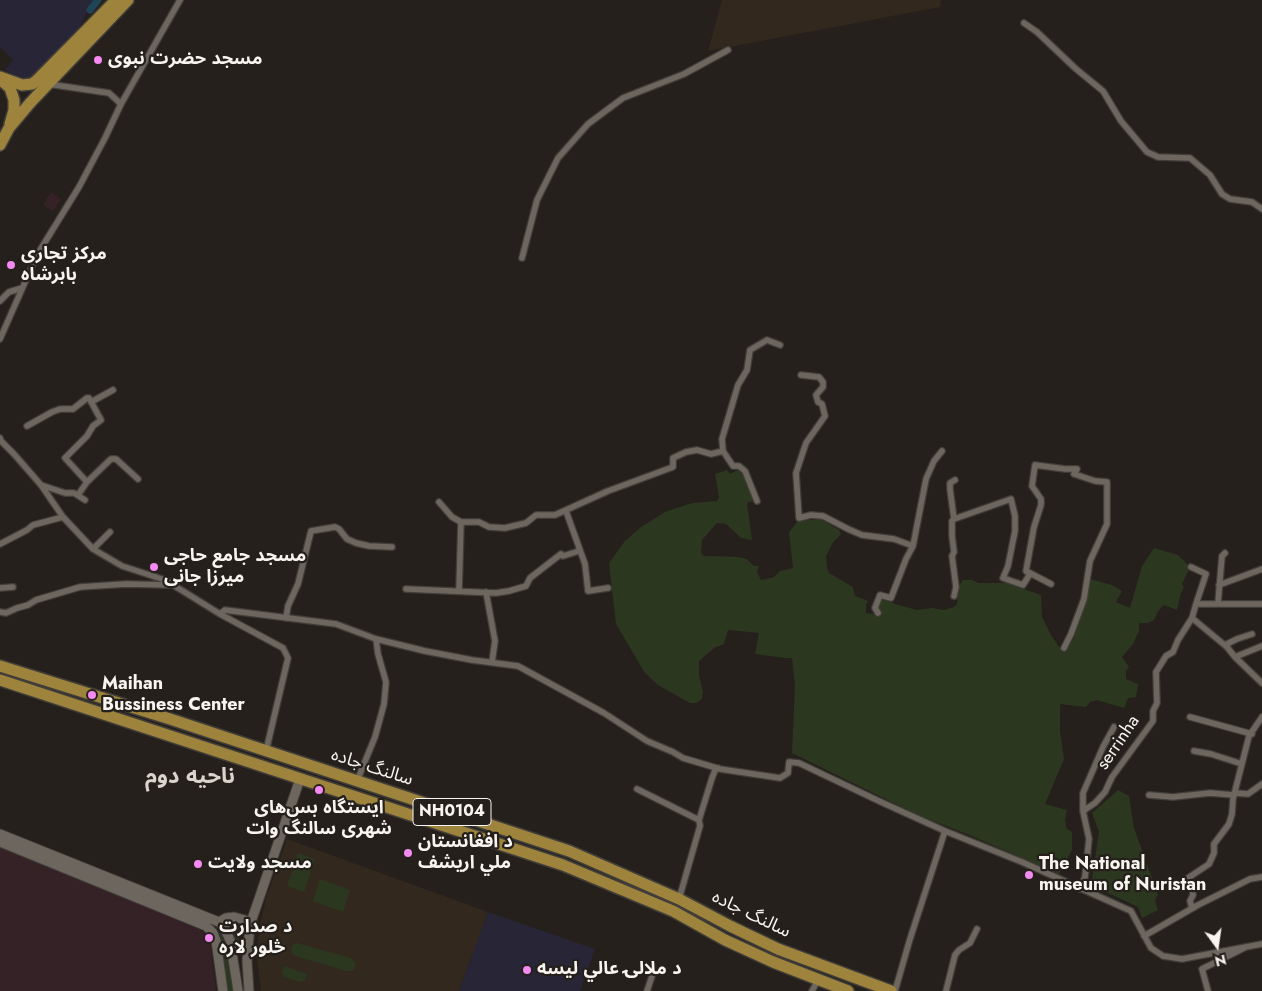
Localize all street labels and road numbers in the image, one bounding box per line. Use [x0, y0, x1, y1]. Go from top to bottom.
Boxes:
street label: serrinha [1093, 712, 1145, 774]
street label: سالنگ جاده [328, 745, 416, 791]
road number: NH0104 [413, 799, 491, 826]
street label: سالنگ جاده [708, 887, 794, 943]

